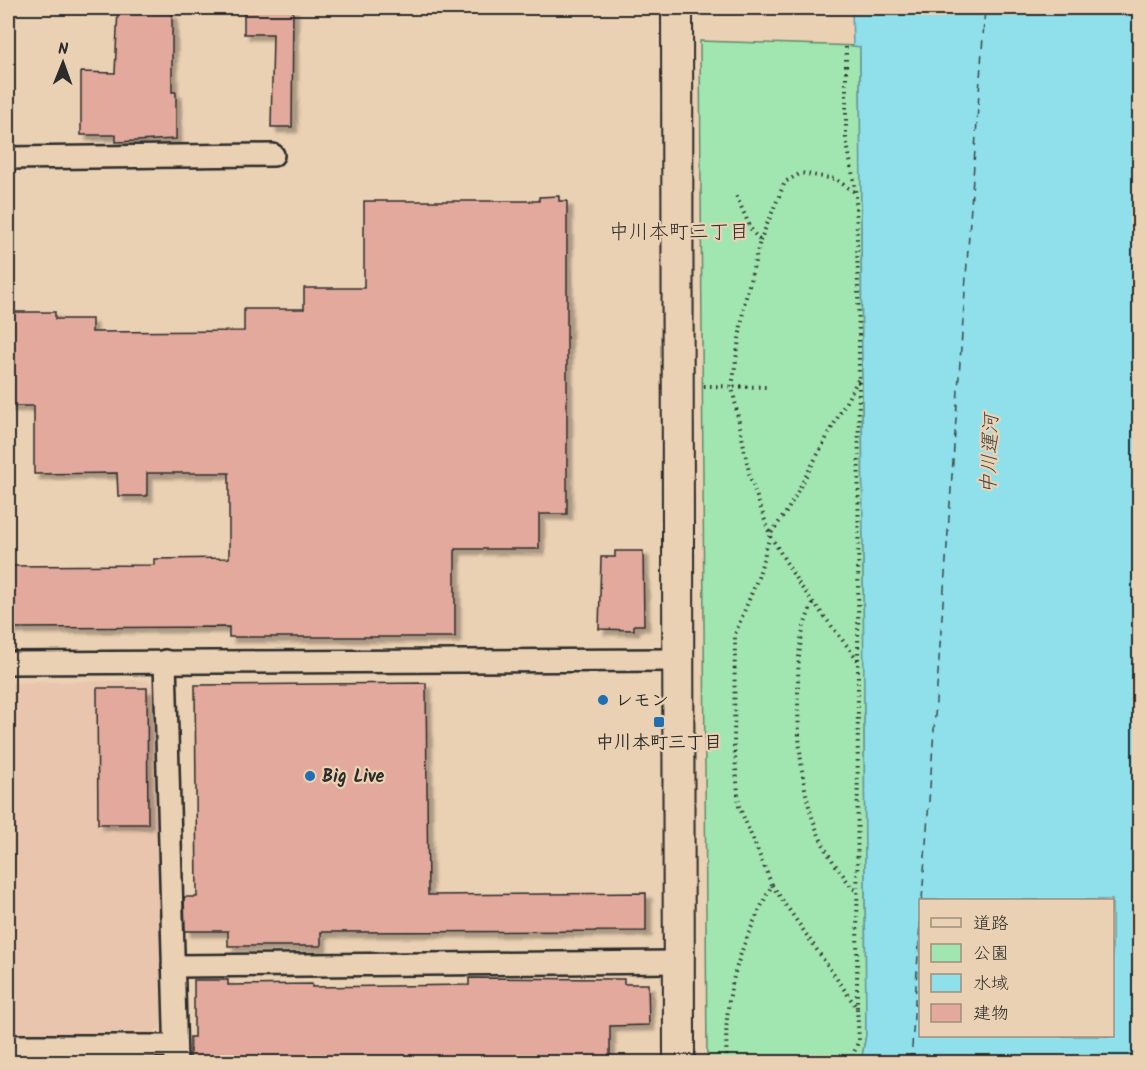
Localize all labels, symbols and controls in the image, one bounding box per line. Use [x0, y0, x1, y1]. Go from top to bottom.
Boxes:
north arrow [33, 33, 93, 93]
text: N [58, 37, 69, 62]
district label: 中川本町三丁目 [609, 217, 749, 249]
water label: 中川運河 [974, 411, 1008, 495]
place label: レモン [615, 687, 669, 716]
marker: レモン [596, 693, 610, 707]
marker: 中川本町三丁目 [652, 715, 666, 729]
place label: 中川本町三丁目 [596, 729, 722, 758]
place label: Big Live [322, 763, 385, 792]
marker: Big Live [303, 769, 317, 783]
legend [919, 899, 1114, 1037]
text: 道路 [973, 910, 1009, 939]
text: 公園 [973, 940, 1009, 969]
text: 水域 [973, 970, 1009, 999]
text: 建物 [973, 1000, 1009, 1029]

